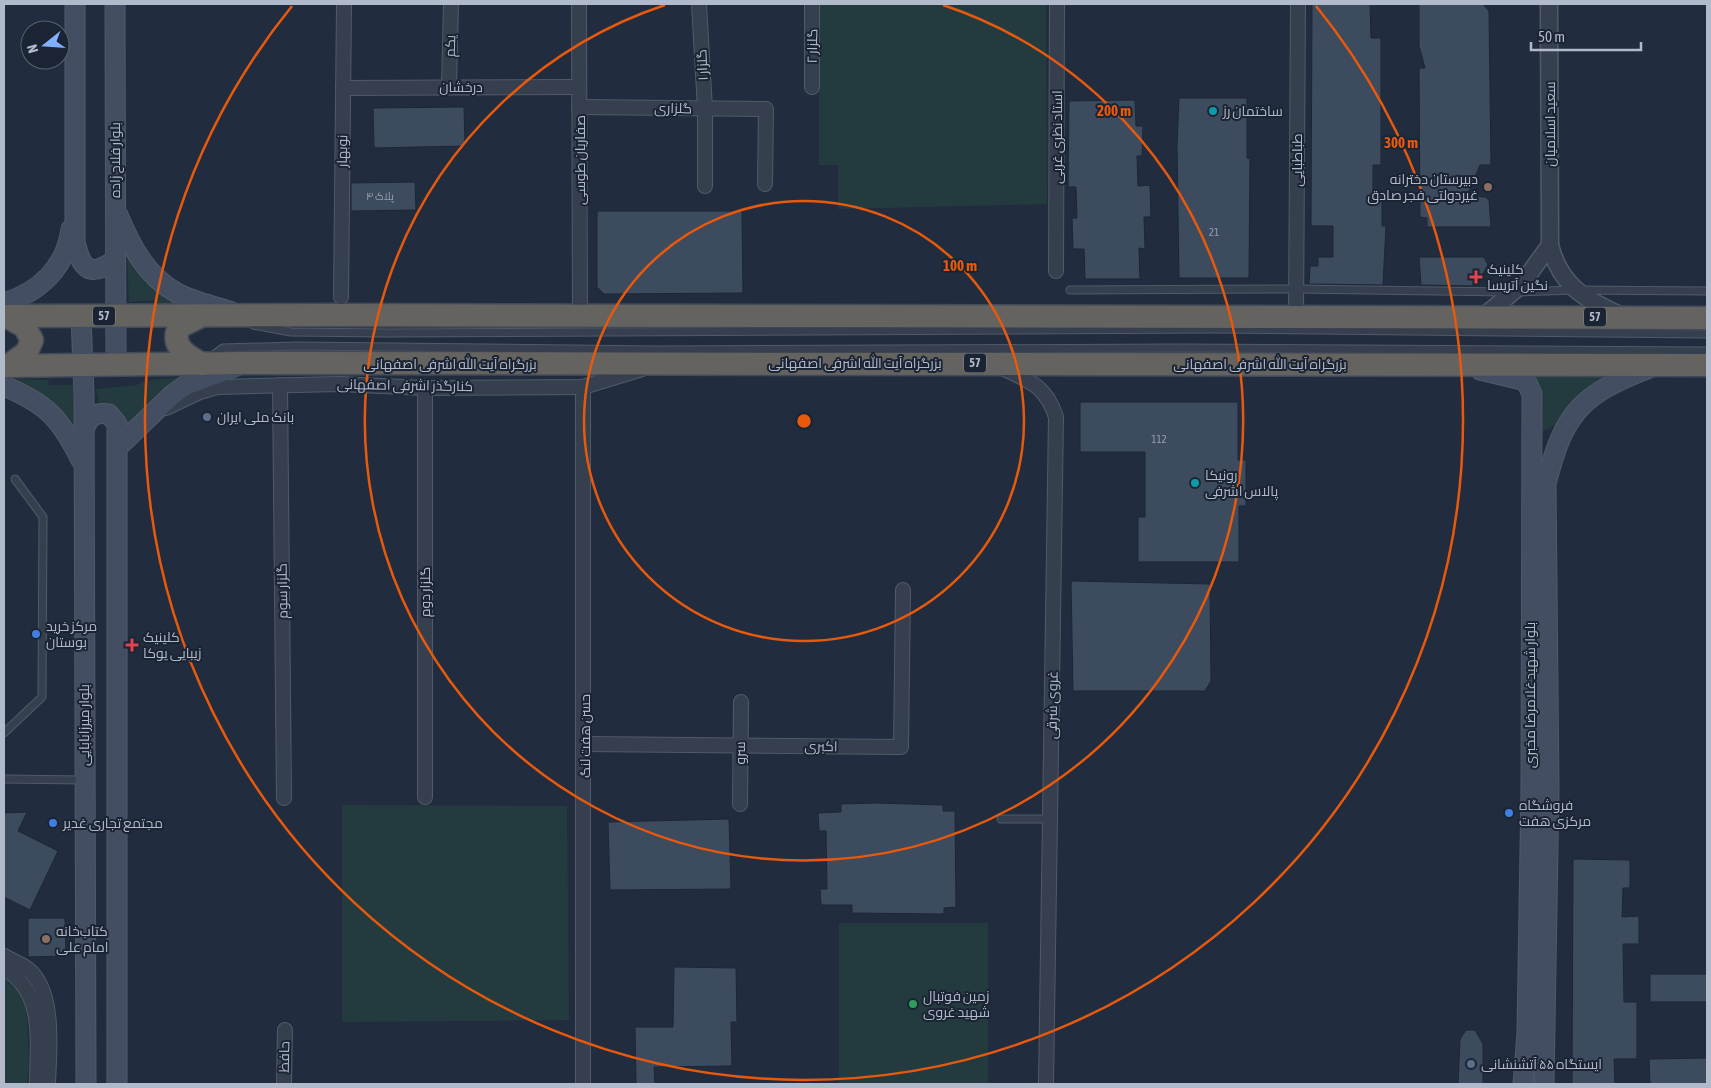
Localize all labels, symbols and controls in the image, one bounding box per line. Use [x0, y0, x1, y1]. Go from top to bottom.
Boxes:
north arrow [20, 20, 70, 70]
scale bar [1531, 20, 1641, 52]
text: 50 m [1538, 28, 1565, 45]
street label: گلزار ۲ [804, 29, 820, 63]
street label: یکم [442, 35, 460, 57]
text: N [24, 43, 41, 55]
street label: گلزار ۱ [693, 49, 711, 81]
street label: درخشان [439, 79, 483, 95]
street label: سعید اسلامیان [1542, 81, 1558, 167]
street label: استاد نظری غربی [1049, 90, 1065, 184]
street label: گلزاری [654, 100, 692, 116]
text: 200 m [1097, 102, 1131, 119]
place label: ساختمان رز [1222, 103, 1283, 119]
marker: ساختمان رز [1207, 105, 1219, 117]
street label: صفاریان طوسی [572, 115, 588, 205]
street label: بلوار فلاح زاده [107, 122, 124, 198]
street label: طباطبایی [1289, 133, 1305, 187]
text: 300 m [1384, 134, 1418, 151]
street label: نوبهار [334, 135, 350, 168]
place label: دبیرستان دخترانه غیردولتی فجر صادق [1367, 171, 1478, 204]
marker: دبیرستان دخترانه غیردولتی فجر صادق [1482, 181, 1494, 193]
house number: پلاک ۴ [366, 190, 394, 203]
house number: 21 [1209, 226, 1219, 238]
text: 100 m [943, 257, 977, 274]
place label: کلینیک نگین آتریسا [1487, 261, 1548, 293]
marker: کلینیک نگین آتریسا [1469, 270, 1483, 284]
road number: 57 [93, 306, 115, 326]
road number: 57 [1584, 308, 1606, 326]
road number: 57 [964, 353, 986, 372]
street label: بزرگراه آیت الله اشرفی اصفهانی [768, 354, 942, 371]
street label: بزرگراه آیت الله اشرفی اصفهانی [363, 355, 537, 372]
street label: بزرگراه آیت الله اشرفی اصفهانی [1173, 355, 1347, 372]
street label: کنارگذر اشرفی اصفهانی [337, 376, 473, 394]
place label: بانک ملی ایران [217, 409, 294, 425]
marker: بانک ملی ایران [201, 411, 213, 423]
centre of rings [795, 412, 813, 430]
house number: 112 [1151, 433, 1167, 445]
place label: رونیکا پالاس اشرفی [1205, 467, 1278, 501]
marker: رونیکا پالاس اشرفی [1189, 477, 1201, 489]
street label: گلزار سوم [274, 563, 292, 619]
street label: گلزار دوم [417, 567, 435, 617]
place label: مرکز خرید بوستان [46, 618, 97, 650]
street label: بلوار شهید غلامرضا مخبری [1522, 622, 1538, 768]
marker: مرکز خرید بوستان [30, 628, 42, 640]
place label: کلینیک زیبایی یوکا [143, 629, 201, 661]
marker: کلینیک زیبایی یوکا [125, 638, 139, 652]
street label: غروی شرقی [1043, 671, 1061, 739]
street label: بلوار میرزابابایی [76, 684, 92, 766]
street label: حسن هفت لنگ [577, 694, 593, 778]
street label: اکبری [804, 738, 838, 754]
street label: سرو [732, 741, 748, 765]
place label: فروشگاه مرکزی هفت [1519, 797, 1591, 829]
marker: فروشگاه مرکزی هفت [1503, 807, 1515, 819]
place label: مجتمع تجاری غدیر [62, 815, 163, 832]
marker: مجتمع تجاری غدیر [47, 817, 59, 829]
place label: کتاب‌خانه امام علی [56, 923, 109, 957]
marker: کتاب‌خانه امام علی [40, 933, 52, 945]
place label: زمین فوتبال شهید غروی [923, 988, 990, 1020]
marker: زمین فوتبال شهید غروی [907, 998, 919, 1010]
street label: حافظ [276, 1041, 292, 1073]
place label: ایستگاه ۵۵ آتشنشانی [1481, 1056, 1602, 1072]
marker: ایستگاه ۵۵ آتشنشانی [1465, 1058, 1477, 1070]

